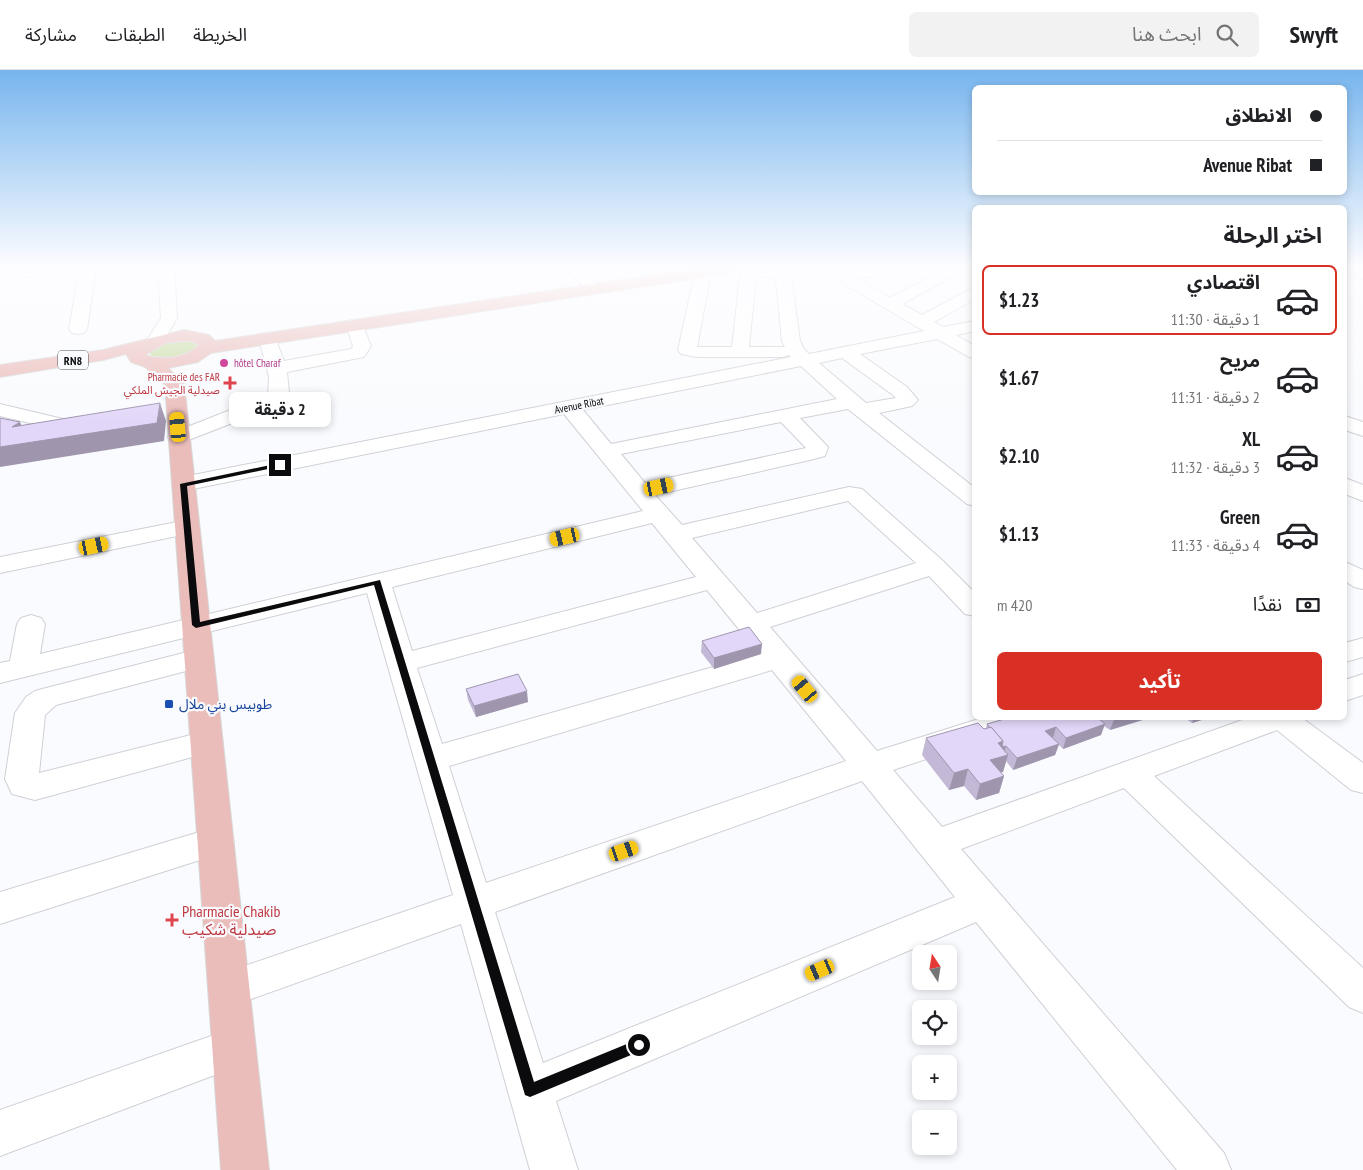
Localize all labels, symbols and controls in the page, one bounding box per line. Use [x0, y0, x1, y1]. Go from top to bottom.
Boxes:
search box [909, 12, 1259, 57]
text: Swyft [1289, 19, 1338, 50]
icon: search [1213, 21, 1241, 49]
text: ابحث هنا [1132, 22, 1201, 46]
text: مشاركة [25, 23, 77, 46]
text: الطبقات [105, 23, 165, 46]
text: الخريطة [193, 23, 247, 46]
text: الانطلاق [1226, 103, 1292, 127]
text: Avenue Ribat [1203, 153, 1292, 177]
text: اختر الرحلة [1224, 221, 1322, 249]
text: اقتصادي [1187, 270, 1260, 294]
icon: car [1275, 278, 1320, 323]
text: $1.23 [999, 288, 1039, 312]
text: 1 دقيقة · 11:30 [1171, 309, 1260, 329]
text: مريح [1220, 348, 1260, 372]
road number: RN8 [58, 350, 88, 370]
place label: hôtel Charaf [234, 356, 282, 370]
icon: car [1275, 356, 1320, 401]
marker: hôtel Charaf [218, 357, 230, 369]
text: $1.67 [999, 366, 1039, 390]
place label: Pharmacie des FAR صيدلية الجيش الملكي [124, 370, 220, 400]
marker: Pharmacie des FAR صيدلية الجيش الملكي [224, 377, 236, 389]
text: 2 دقيقة · 11:31 [1171, 387, 1260, 407]
callout: 2 دقيقة [229, 392, 331, 428]
street label: Avenue Ribat [553, 393, 605, 417]
text: 2 دقيقة [254, 399, 306, 419]
car [169, 411, 186, 443]
text: XL [1242, 427, 1260, 451]
icon: car [1275, 434, 1320, 479]
text: $2.10 [999, 444, 1039, 468]
route end [269, 454, 291, 476]
text: 3 دقيقة · 11:32 [1171, 457, 1260, 477]
car [642, 477, 675, 497]
text: Green [1220, 505, 1260, 529]
icon: car [1275, 512, 1320, 557]
text: $1.13 [999, 522, 1039, 546]
car [548, 526, 581, 548]
text: 4 دقيقة · 11:33 [1171, 535, 1260, 555]
car [77, 536, 110, 556]
icon: cash [1294, 591, 1322, 619]
text: نقدًا [1253, 592, 1282, 616]
text: 420 m [997, 595, 1032, 615]
button: تأكيد [997, 652, 1322, 710]
car [789, 673, 820, 705]
place label: طوبيس بني ملال [179, 695, 272, 715]
marker: طوبيس بني ملال [163, 698, 175, 710]
car [607, 839, 640, 863]
place label: Pharmacie Chakib صيدلية شكيب [182, 901, 280, 939]
marker: Pharmacie Chakib صيدلية شكيب [166, 914, 178, 926]
north arrow [912, 945, 958, 990]
map controls [912, 945, 957, 1155]
car [803, 957, 836, 983]
button: locate [912, 1000, 957, 1045]
route start [628, 1034, 650, 1056]
button: + [912, 1055, 957, 1100]
button: − [912, 1110, 957, 1155]

